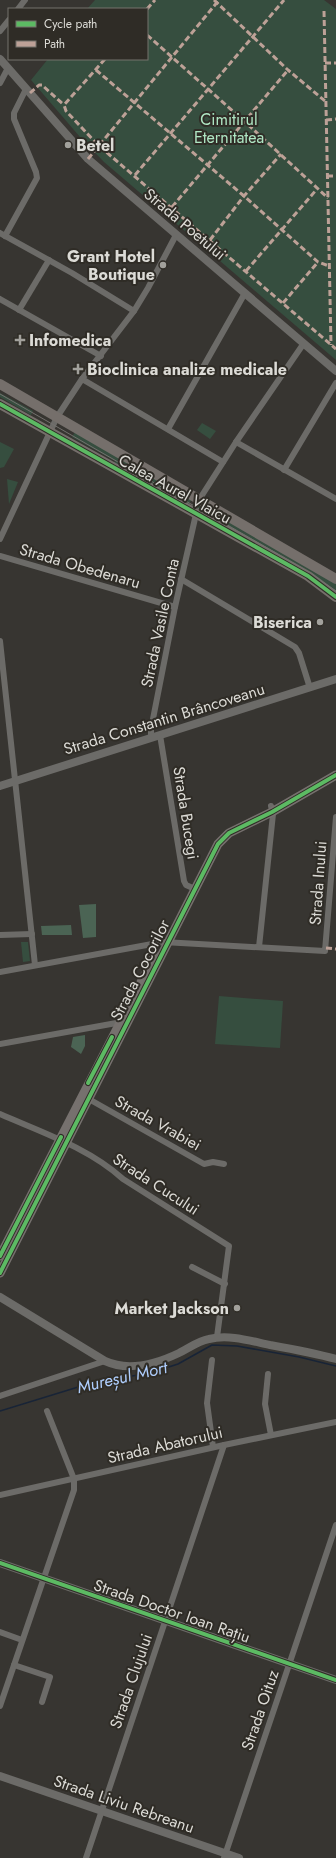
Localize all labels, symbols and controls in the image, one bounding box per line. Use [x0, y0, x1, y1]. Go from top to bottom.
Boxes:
legend [8, 8, 148, 60]
text: Cycle path [44, 15, 97, 33]
text: Path [44, 35, 65, 53]
park label: Cimitirul Eternitatea [194, 108, 264, 149]
place label: Betel [76, 134, 114, 157]
marker: Betel [63, 140, 73, 150]
street label: Strada Poetului [139, 183, 231, 265]
place label: Grant Hotel Boutique [67, 245, 155, 286]
marker: Grant Hotel Boutique [158, 260, 168, 270]
place label: Infomedica [29, 329, 111, 352]
marker: Infomedica [14, 334, 26, 346]
place label: Bioclinica analize medicale [87, 358, 287, 381]
marker: Bioclinica analize medicale [72, 363, 84, 375]
street label: Calea Aurel Vlaicu [114, 448, 236, 530]
street label: Strada Obedenaru [17, 538, 143, 594]
street label: Strada Vasile Conta [135, 557, 185, 689]
place label: Biserica [253, 611, 312, 634]
marker: Biserica [315, 617, 325, 627]
street label: Strada Constantin Brâncoveanu [61, 677, 267, 761]
street label: Strada Bucegi [167, 765, 205, 861]
street label: Strada Inului [304, 840, 332, 926]
street label: Strada Cocorilor [105, 915, 176, 1025]
street label: Strada Vrabiei [111, 1090, 205, 1156]
street label: Strada Cucului [108, 1147, 204, 1221]
place label: Market Jackson [115, 1297, 229, 1320]
marker: Market Jackson [232, 1303, 242, 1313]
water label: Mureșul Mort [74, 1355, 171, 1399]
street label: Strada Abatorului [105, 1421, 225, 1469]
street label: Strada Doctor Ioan Rațiu [91, 1573, 253, 1649]
street label: Strada Clujului [104, 1630, 158, 1732]
street label: Strada Oituz [235, 1666, 285, 1753]
street label: Strada Liviu Rebreanu [51, 1769, 197, 1839]

